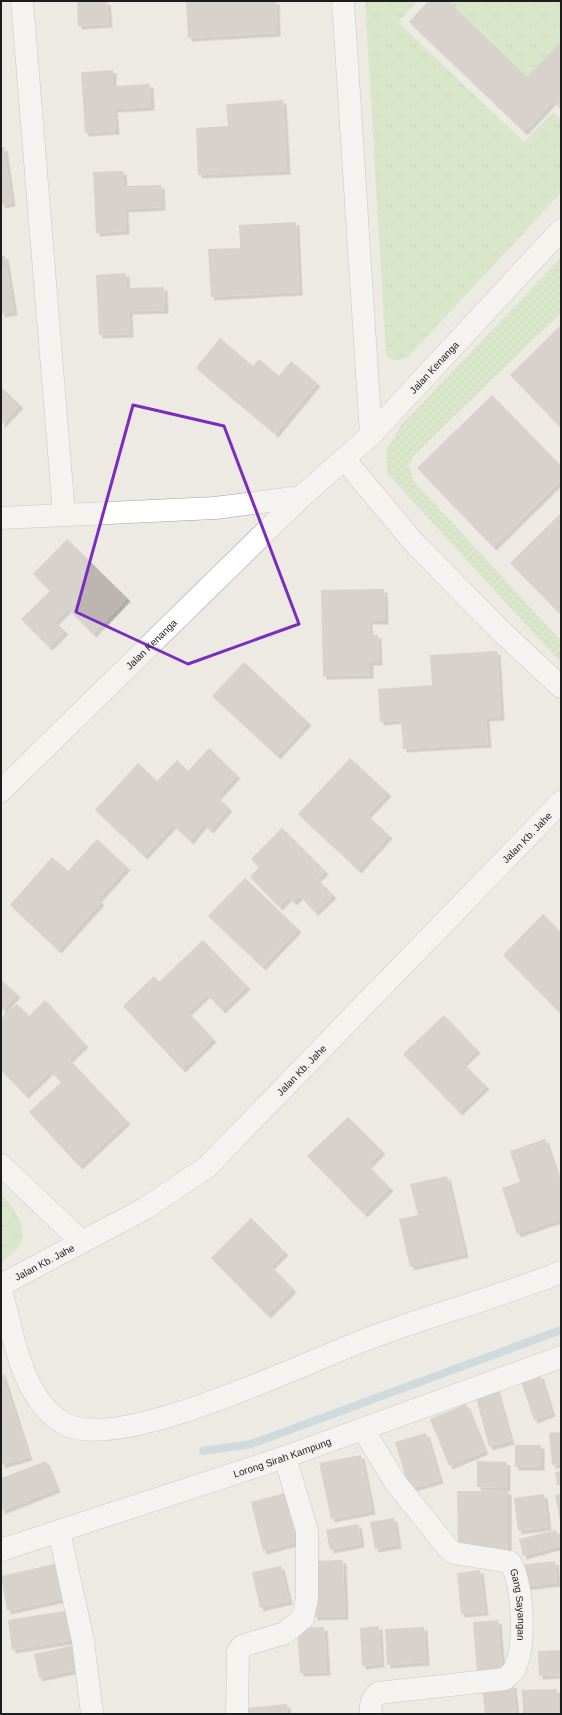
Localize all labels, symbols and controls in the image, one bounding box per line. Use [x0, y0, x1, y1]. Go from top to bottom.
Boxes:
street label: Jalan Kenanga [407, 339, 461, 395]
street label: Jalan Kenanga [123, 616, 179, 671]
street label: Jalan Kb. Jahe [500, 809, 554, 865]
street label: Jalan Kb. Jahe [274, 1042, 329, 1097]
street label: Jalan Kb. Jahe [12, 1241, 76, 1282]
street label: Lorong Sirah Kampung [232, 1435, 333, 1479]
street label: Gang Sayangan [508, 1567, 527, 1641]

